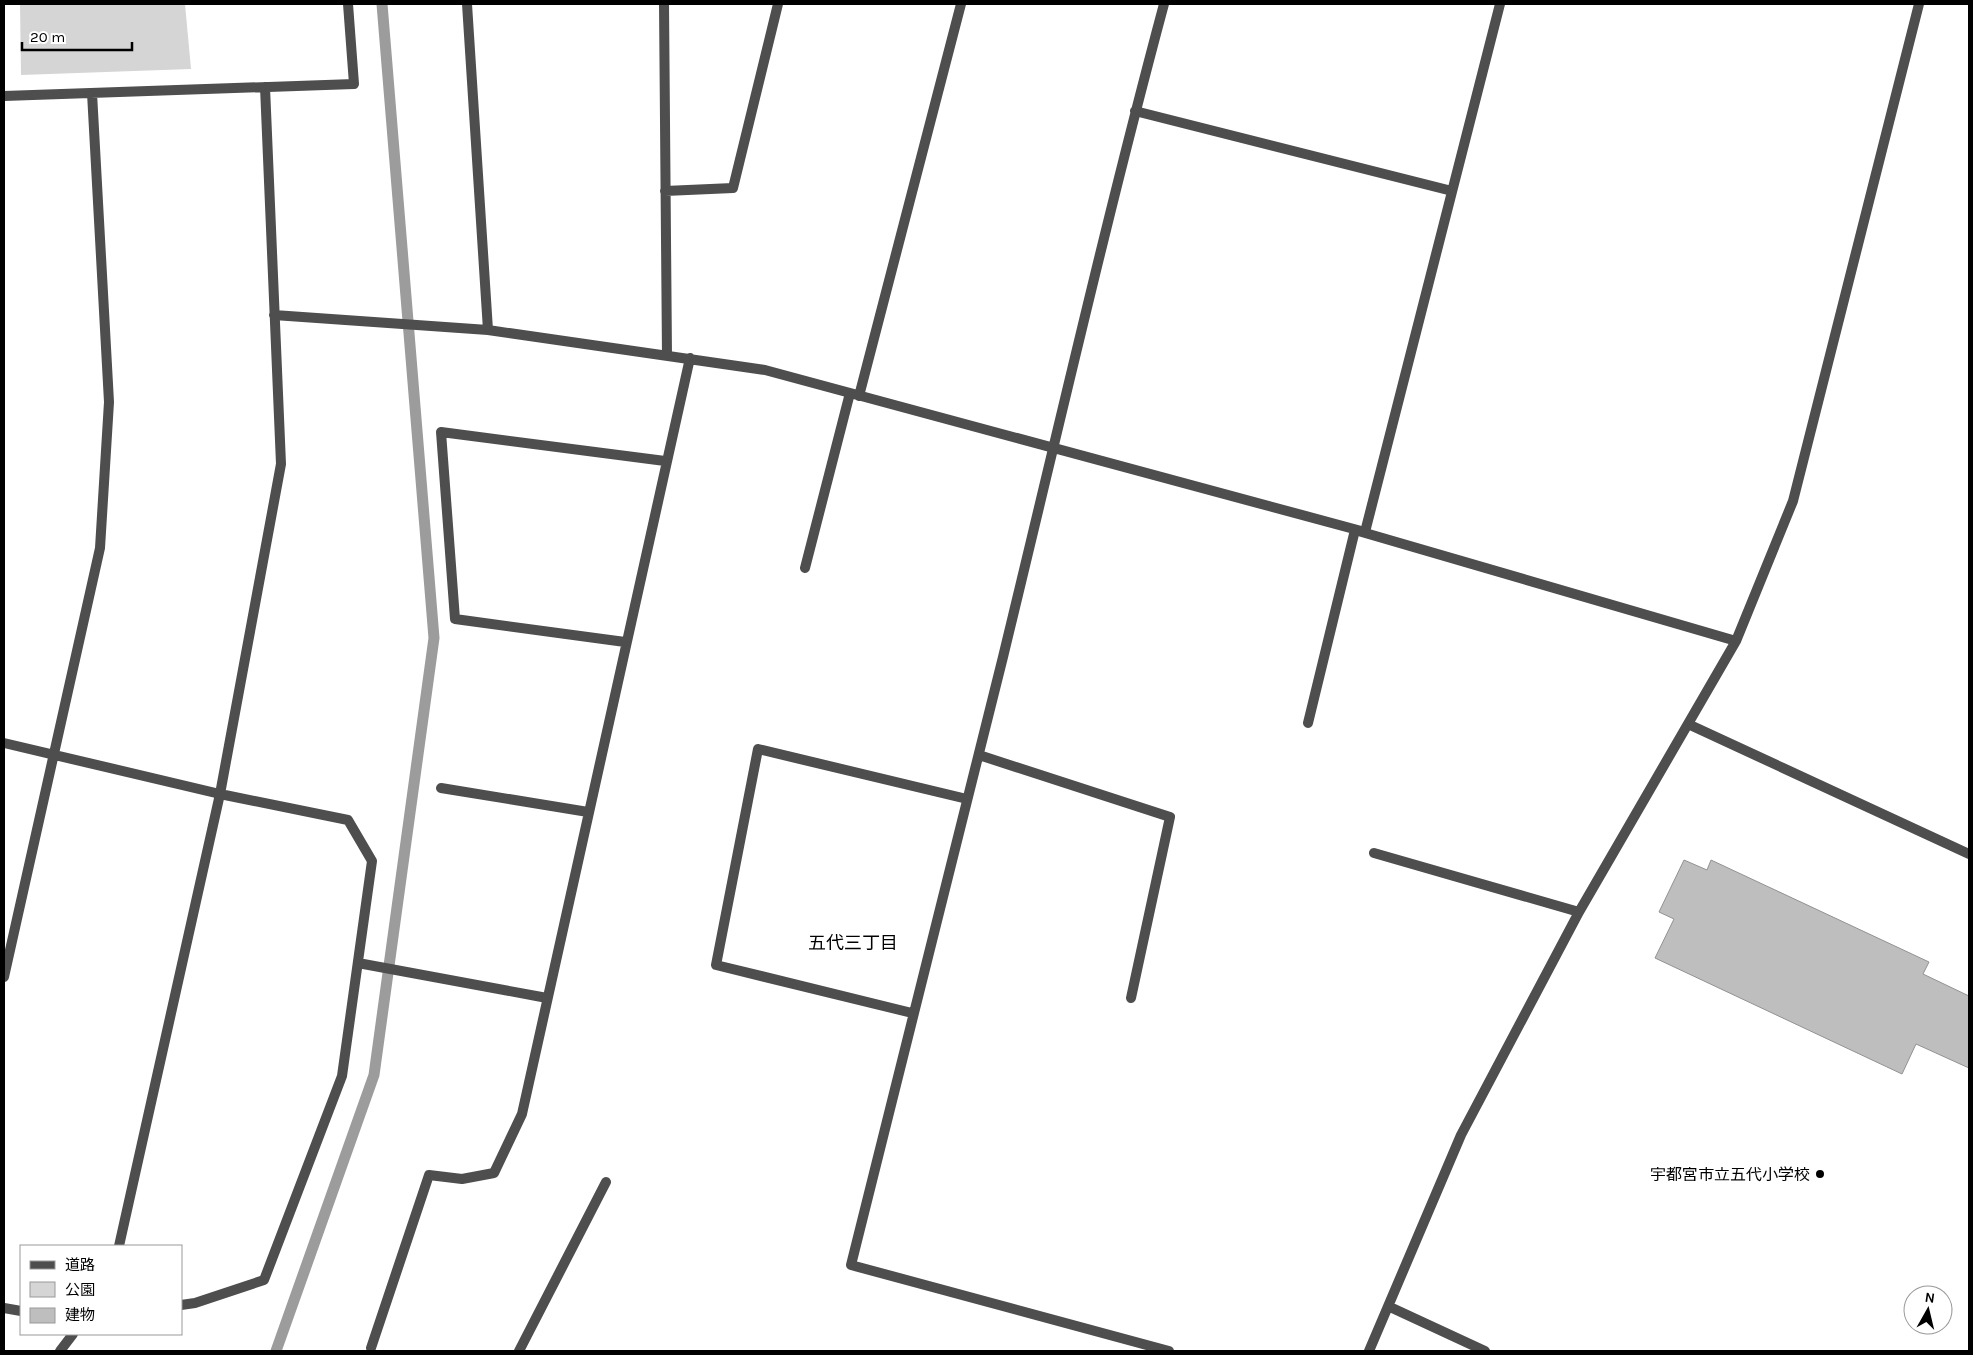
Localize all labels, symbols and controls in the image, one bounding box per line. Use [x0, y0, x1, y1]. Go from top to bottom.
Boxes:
scale bar [22, 20, 132, 52]
text: 20 m [30, 28, 65, 46]
district label: 五代三丁目 [808, 932, 898, 954]
place label: 宇都宮市立五代小学校 [1650, 1165, 1810, 1184]
marker: 宇都宮市立五代小学校 [1814, 1168, 1826, 1180]
legend [20, 1245, 182, 1335]
text: 道路 [65, 1256, 95, 1274]
text: 公園 [65, 1281, 95, 1299]
north arrow [1903, 1285, 1953, 1335]
text: N [1924, 1289, 1936, 1307]
text: 建物 [65, 1306, 95, 1324]

